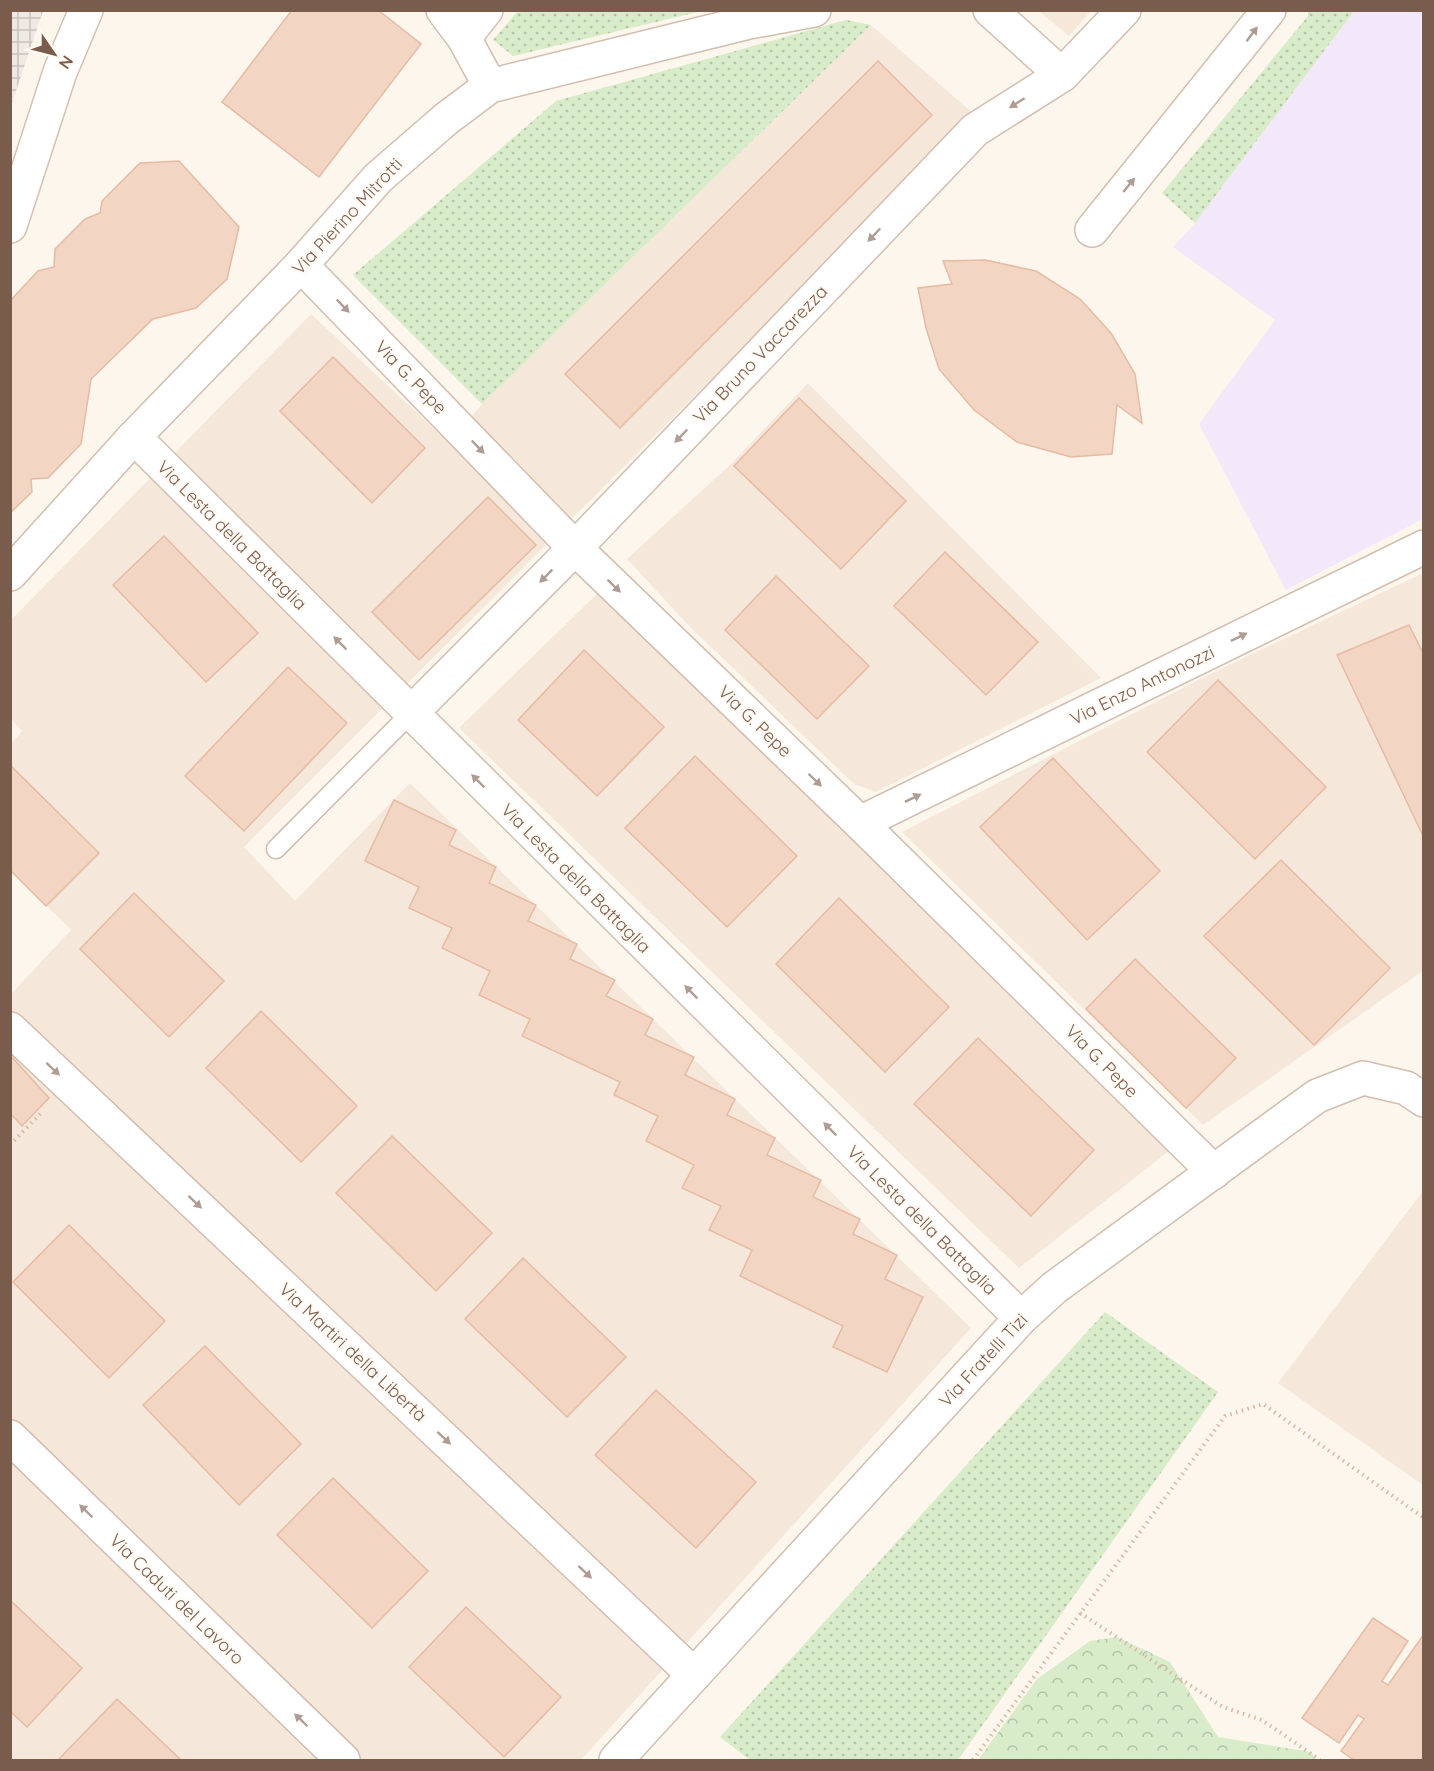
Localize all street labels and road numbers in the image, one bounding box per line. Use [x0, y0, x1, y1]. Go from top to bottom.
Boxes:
street label: Via Pierino Mitrotti [287, 153, 407, 279]
street label: Via Bruno Vaccarezza [688, 280, 832, 428]
street label: Via G. Pepe [370, 335, 452, 419]
street label: Via Lesta della Battaglia [152, 455, 312, 615]
street label: Via Enzo Antonozzi [1066, 640, 1218, 730]
street label: Via G. Pepe [713, 680, 797, 762]
street label: Via Lesta della Battaglia [496, 798, 656, 958]
street label: Via G. Pepe [1061, 1020, 1143, 1102]
street label: Via Lesta della Battaglia [842, 1140, 1002, 1300]
street label: Via Martiri della Libertà [274, 1278, 432, 1426]
street label: Via Fratelli Tizi [934, 1308, 1032, 1412]
street label: Via Caduti del Lavoro [105, 1529, 249, 1669]

